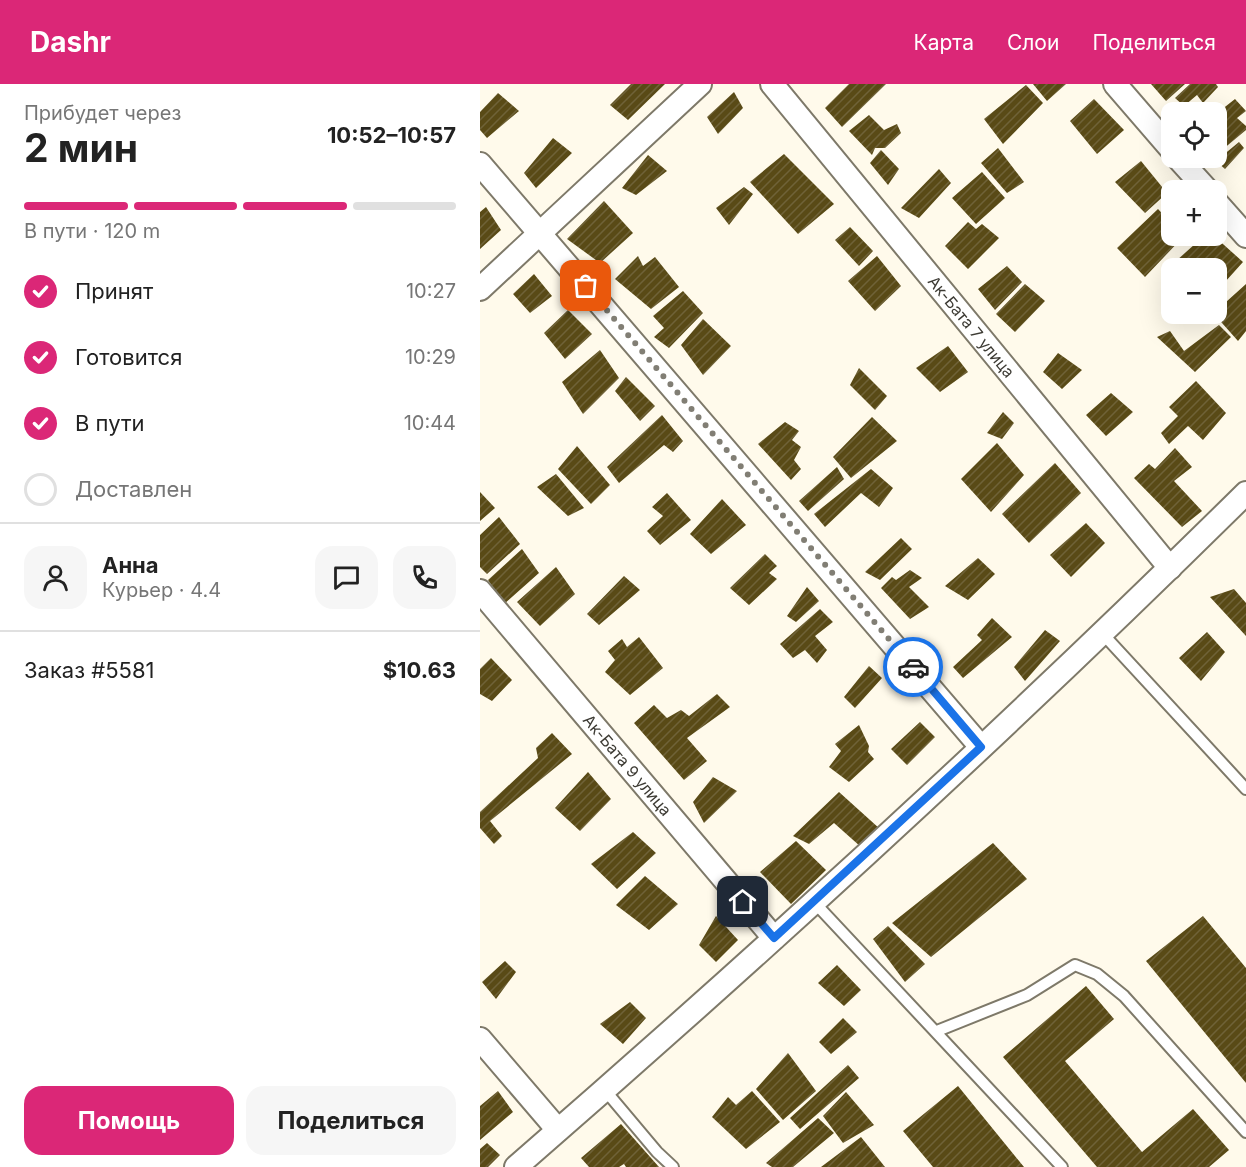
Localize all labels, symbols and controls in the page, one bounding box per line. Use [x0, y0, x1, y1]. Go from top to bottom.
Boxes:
text: Dashr [30, 25, 111, 59]
text: Карта [914, 30, 974, 55]
text: Слои [1007, 30, 1059, 55]
text: Поделиться [1092, 30, 1216, 55]
text: Прибудет через [24, 101, 181, 125]
map controls [1161, 102, 1227, 324]
button: locate [1161, 102, 1227, 168]
text: 10:52–10:57 [327, 122, 456, 148]
text: 2 мин [24, 124, 138, 171]
button: + [1161, 180, 1227, 246]
text: В пути · 120 m [24, 219, 160, 243]
button: − [1161, 258, 1227, 324]
pin [560, 260, 611, 311]
icon: bag [569, 269, 602, 302]
street label: Ак-Бата 7 улица [924, 272, 1019, 381]
icon: check [24, 275, 57, 308]
text: Принят [75, 278, 153, 304]
text: 10:27 [406, 279, 456, 303]
icon: check [24, 341, 57, 374]
text: Готовится [75, 344, 182, 370]
text: 10:29 [405, 345, 456, 369]
icon: check [24, 407, 57, 440]
text: В пути [75, 410, 144, 436]
text: 10:44 [404, 411, 456, 435]
text: Доставлен [75, 476, 192, 502]
button: person [24, 546, 87, 609]
button: chat [315, 546, 378, 609]
button: phone [393, 546, 456, 609]
text: Анна [102, 552, 159, 578]
text: Курьер · 4.4 [102, 578, 221, 602]
courier [883, 637, 943, 697]
icon: car [897, 651, 930, 684]
text: Заказ #5581 [24, 657, 155, 683]
text: $10.63 [383, 657, 456, 683]
street label: Ак-Бата 9 улица [579, 710, 676, 820]
pin [717, 876, 768, 927]
icon: home [726, 885, 759, 918]
button: Помощь [24, 1086, 234, 1155]
button: Поделиться [246, 1086, 456, 1155]

